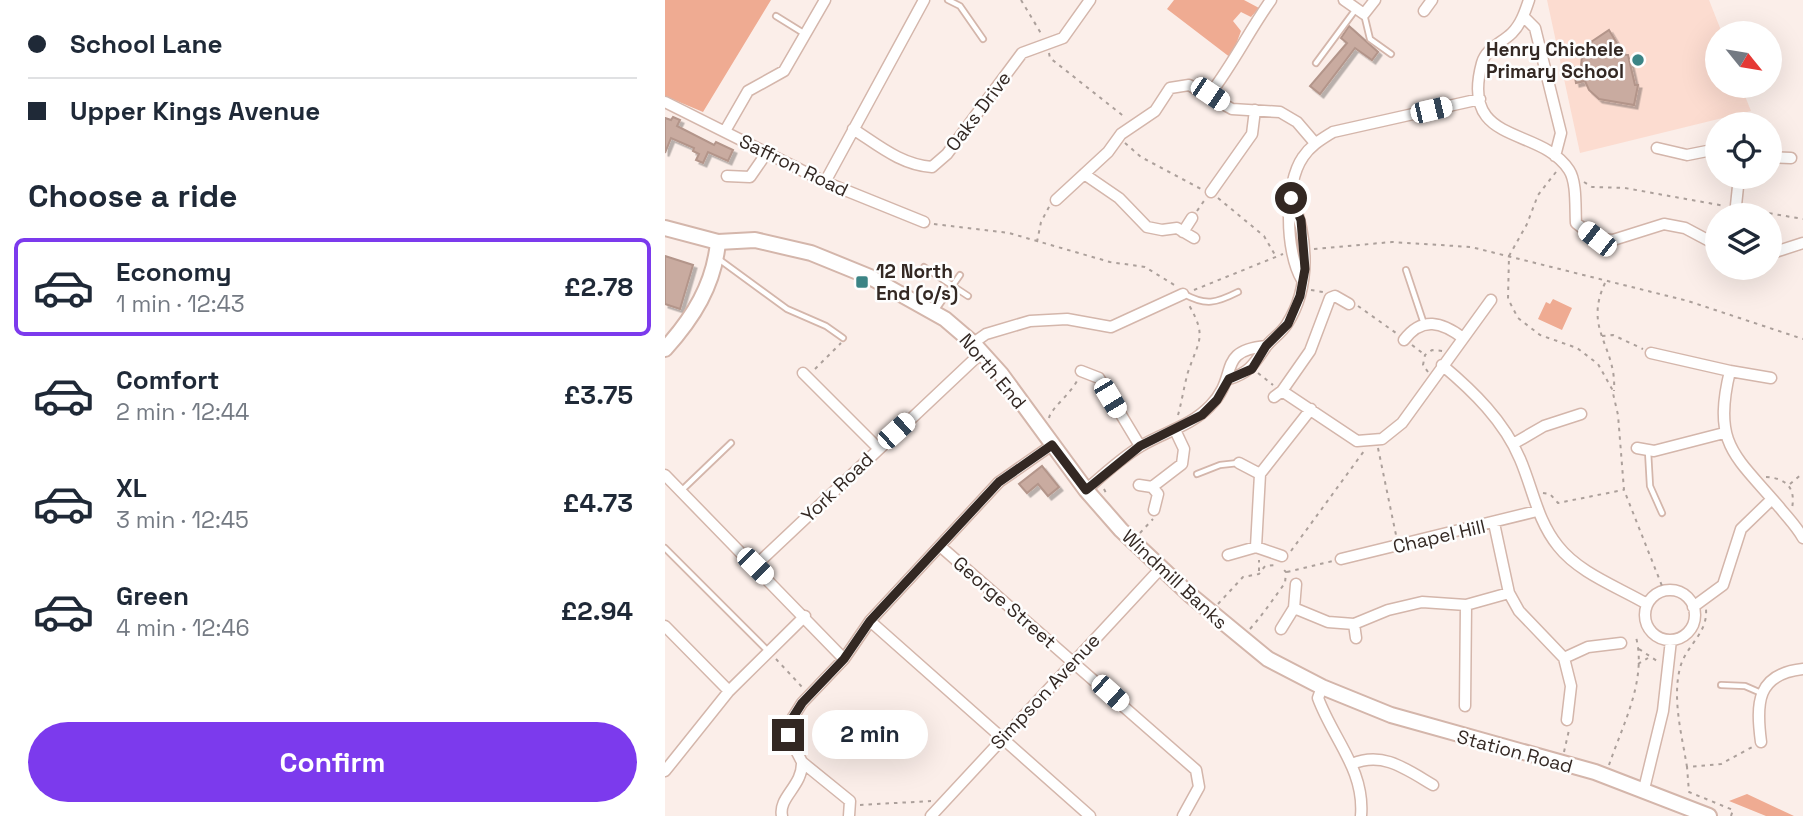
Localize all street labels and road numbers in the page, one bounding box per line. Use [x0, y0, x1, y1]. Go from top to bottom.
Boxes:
street label: Oaks Drive [940, 66, 1017, 156]
street label: Saffron Road [735, 128, 852, 203]
street label: North End [954, 328, 1032, 414]
street label: York Road [796, 447, 879, 528]
street label: Chapel Hill [1390, 514, 1488, 559]
street label: Windmill Banks [1117, 524, 1233, 635]
street label: George Street [948, 551, 1061, 654]
street label: Simpson Avenue [985, 628, 1106, 755]
street label: Station Road [1454, 724, 1576, 779]

